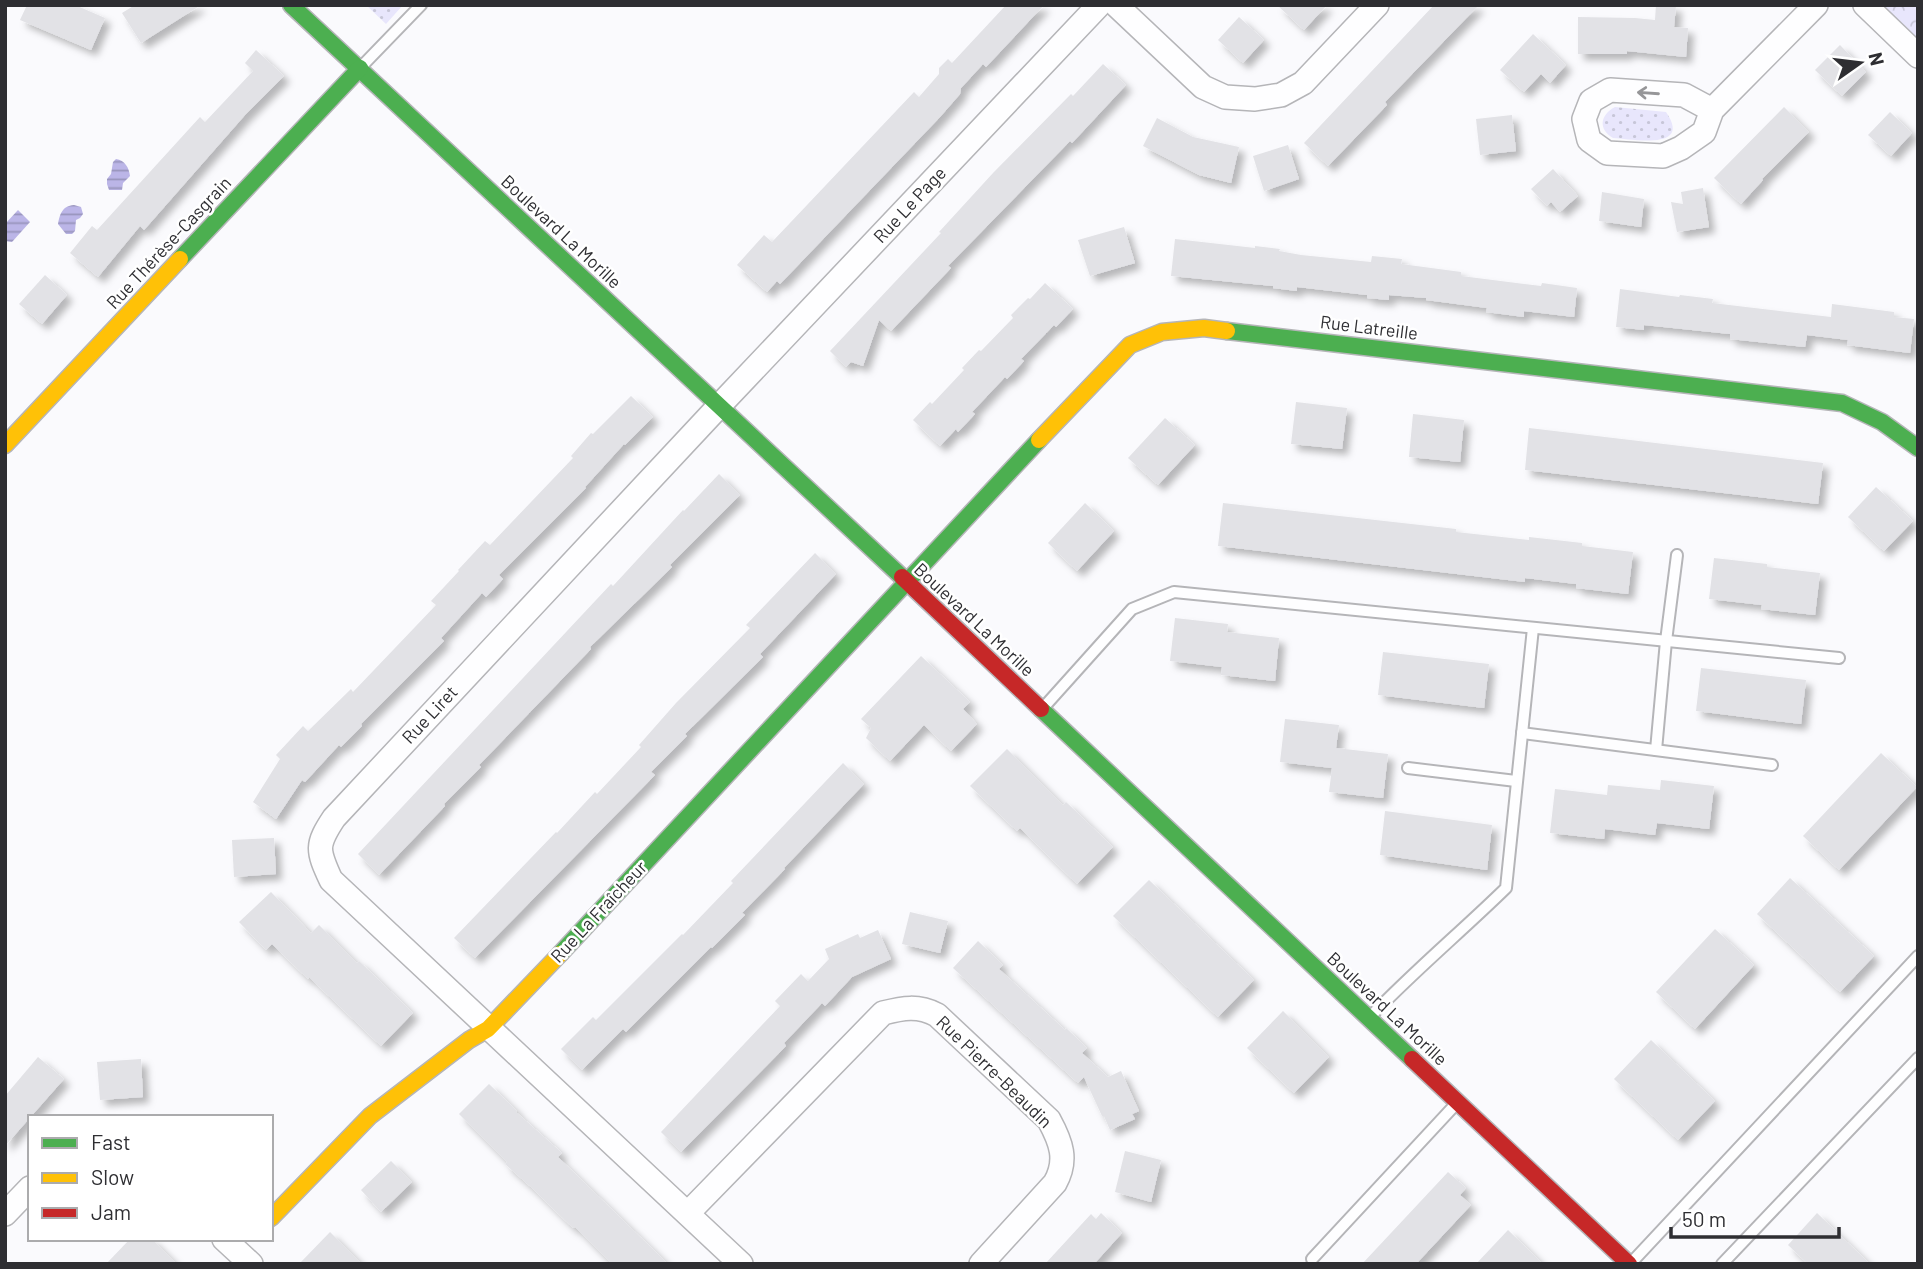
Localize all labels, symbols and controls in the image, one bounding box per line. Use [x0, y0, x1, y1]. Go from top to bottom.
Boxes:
north arrow [1825, 28, 1895, 98]
text: N [1864, 50, 1890, 68]
one-way arrow [1637, 86, 1659, 99]
street label: Rue Le Page [868, 162, 950, 247]
street label: Boulevard La Morille [497, 170, 626, 293]
street label: Rue Thérèse-Casgrain [101, 172, 235, 313]
street label: Rue Latreille [1319, 310, 1419, 344]
street label: Boulevard La Morille [910, 558, 1039, 681]
street label: Rue Liret [397, 681, 462, 748]
street label: Rue La Fraîcheur [545, 856, 651, 967]
street label: Boulevard La Morille [1323, 947, 1452, 1070]
street label: Rue Pierre-Beaudin [932, 1011, 1057, 1132]
legend [28, 1115, 273, 1241]
text: Fast [91, 1129, 131, 1154]
text: Slow [91, 1164, 134, 1189]
scale bar [1671, 1196, 1839, 1240]
text: Jam [91, 1199, 131, 1224]
text: 50 m [1682, 1206, 1726, 1231]

